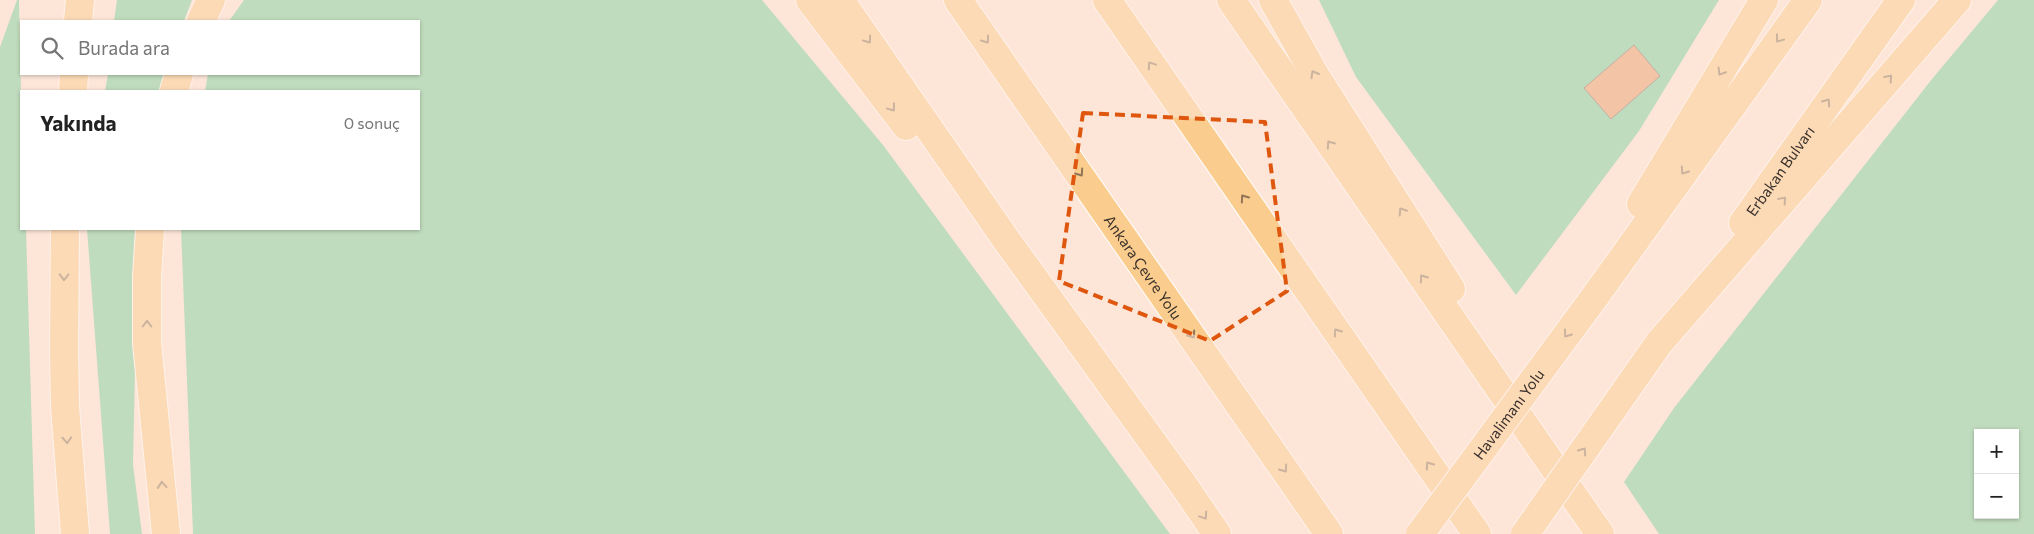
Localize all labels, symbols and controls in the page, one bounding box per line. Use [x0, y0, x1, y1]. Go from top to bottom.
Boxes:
search box [20, 20, 420, 75]
one-way arrow [1776, 33, 1785, 43]
icon: search [38, 34, 66, 62]
one-way arrow [862, 34, 871, 44]
one-way arrow [980, 34, 989, 44]
text: Burada ara [78, 36, 170, 59]
one-way arrow [1148, 61, 1157, 70]
one-way arrow [1718, 66, 1728, 75]
one-way arrow [1311, 70, 1321, 79]
one-way arrow [1884, 75, 1892, 84]
one-way arrow [1821, 98, 1830, 108]
one-way arrow [887, 102, 895, 111]
text: Yakında [40, 110, 117, 135]
text: 0 sonuç [344, 113, 400, 132]
street label: Erbakan Bulvarı [1742, 122, 1818, 219]
one-way arrow [1327, 141, 1336, 150]
one-way arrow [1681, 165, 1690, 175]
one-way arrow [1074, 167, 1083, 177]
one-way arrow [1241, 194, 1250, 204]
one-way arrow [1777, 197, 1786, 206]
one-way arrow [1399, 207, 1408, 217]
street label: Ankara Çevre Yolu [1101, 211, 1186, 323]
one-way arrow [59, 274, 69, 282]
one-way arrow [1420, 274, 1429, 284]
one-way arrow [142, 319, 152, 327]
one-way arrow [1334, 328, 1343, 337]
one-way arrow [1564, 328, 1573, 338]
one-way arrow [1186, 329, 1195, 339]
street label: Havalimanı Yolu [1469, 365, 1548, 463]
map controls [1974, 429, 2019, 519]
button: + [1974, 429, 2019, 474]
one-way arrow [61, 436, 72, 444]
one-way arrow [1577, 447, 1586, 457]
one-way arrow [1426, 461, 1435, 471]
one-way arrow [1278, 463, 1287, 473]
button: − [1974, 474, 2019, 519]
one-way arrow [157, 481, 168, 489]
one-way arrow [1198, 510, 1207, 519]

